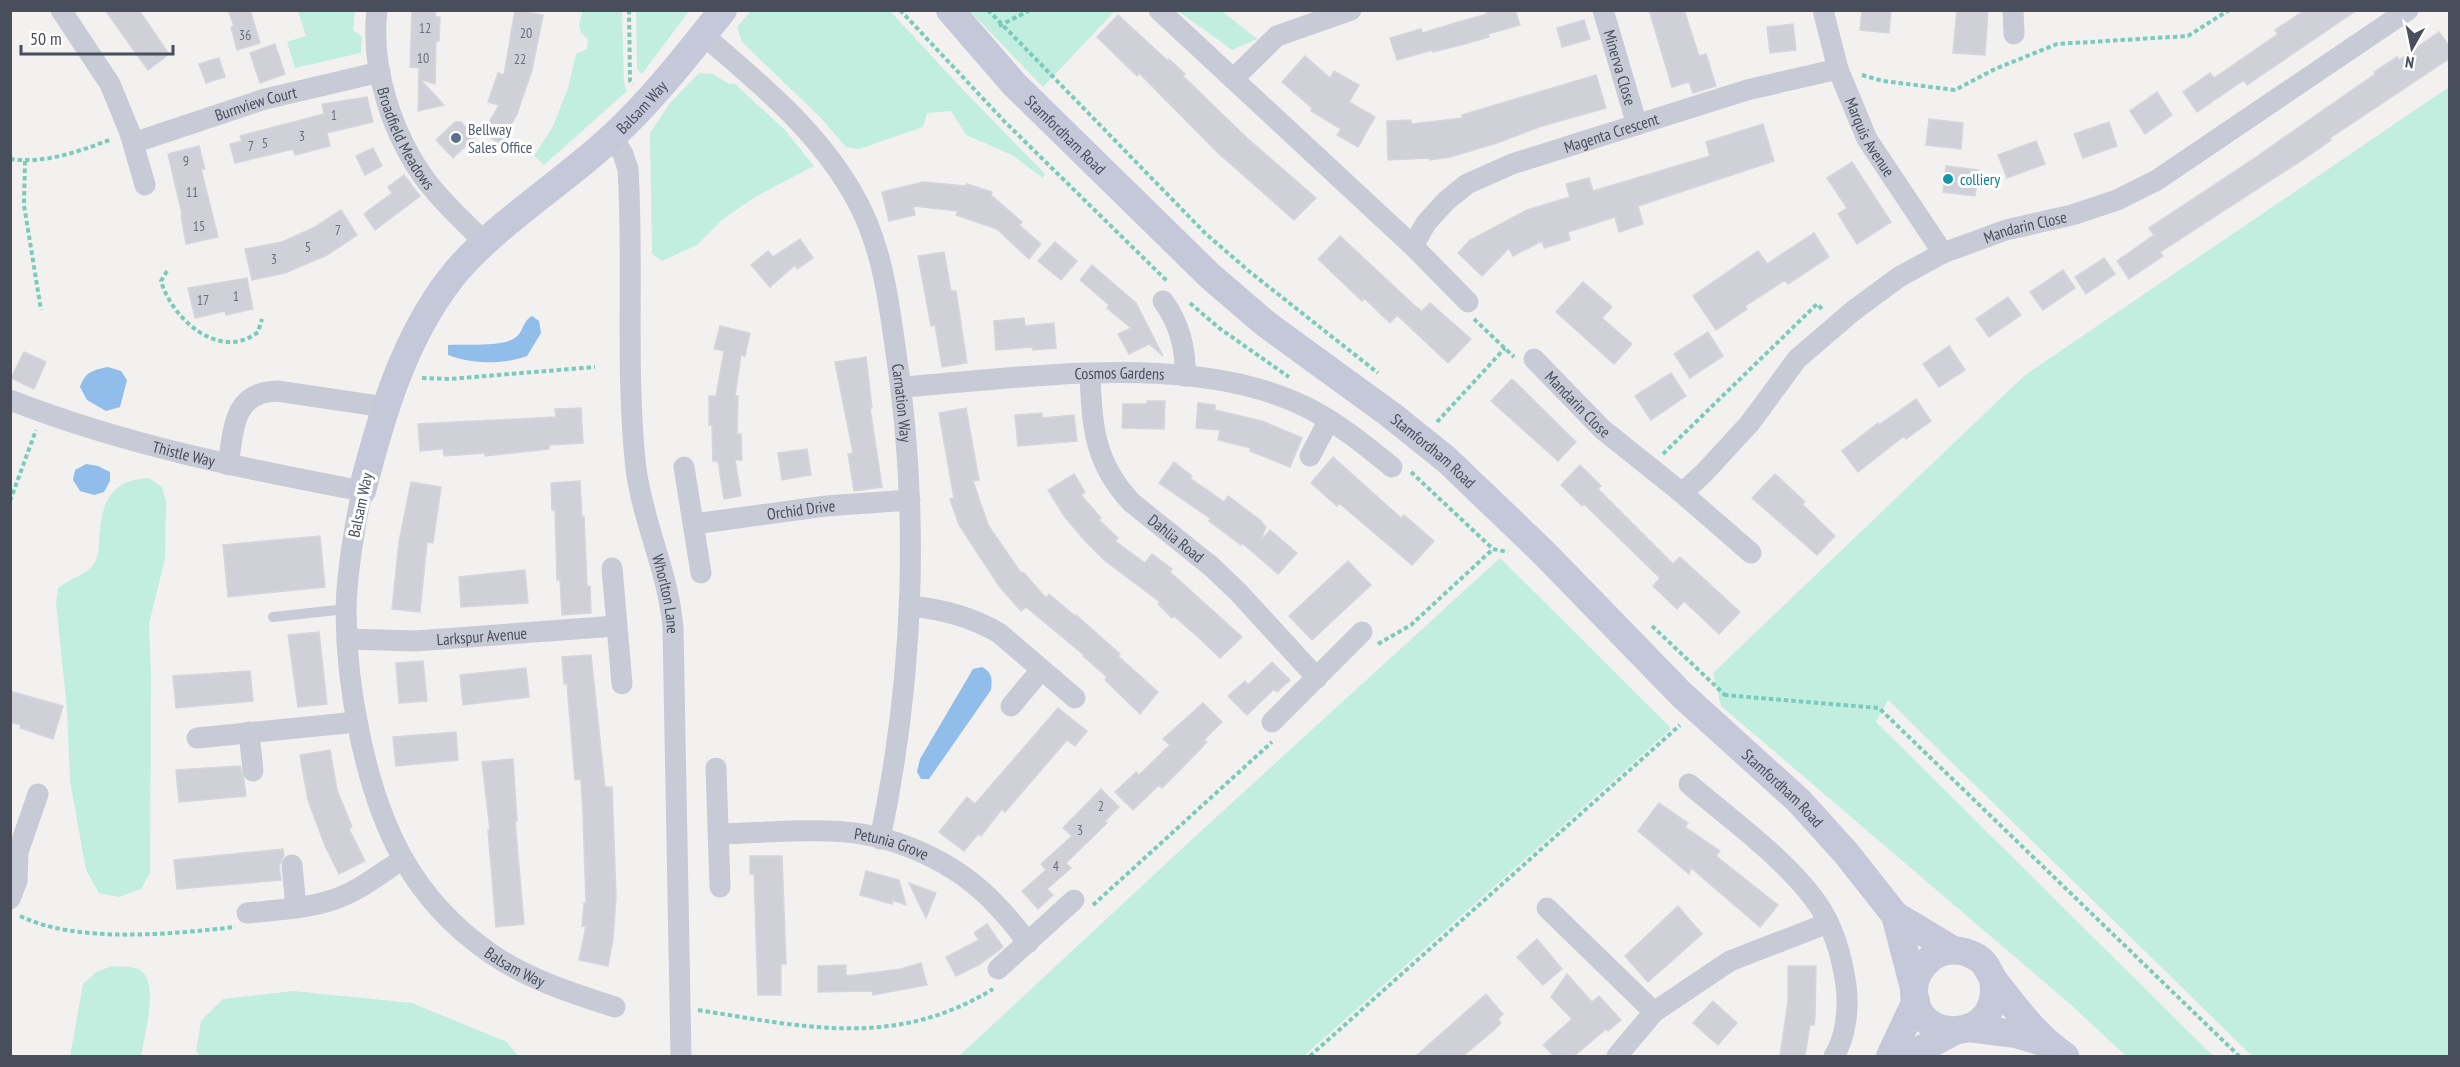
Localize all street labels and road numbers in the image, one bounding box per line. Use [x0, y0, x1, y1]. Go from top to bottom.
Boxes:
street label: Minerva Close [1599, 27, 1641, 108]
street label: Balsam Way [612, 76, 671, 138]
street label: Burnview Court [212, 82, 299, 125]
street label: Broadfield Meadows [373, 85, 439, 194]
street label: Stamfordham Road [1021, 91, 1110, 178]
street label: Marquis Avenue [1841, 94, 1899, 180]
street label: Magenta Crescent [1561, 108, 1662, 157]
street label: Mandarin Close [1981, 207, 2069, 247]
street label: Carnation Way [888, 362, 916, 443]
street label: Cosmos Gardens [1074, 363, 1165, 384]
street label: Mandarin Close [1541, 367, 1615, 442]
street label: Stamfordham Road [1387, 409, 1480, 492]
street label: Thistle Way [150, 436, 217, 471]
street label: Balsam Way [343, 471, 377, 539]
street label: Orchid Drive [766, 495, 836, 524]
street label: Dahlia Road [1144, 510, 1208, 567]
street label: Whorlton Lane [648, 552, 683, 634]
street label: Larkspur Avenue [436, 623, 528, 649]
street label: Stamfordham Road [1738, 744, 1828, 831]
street label: Petunia Grove [853, 823, 932, 864]
street label: Balsam Way [481, 942, 548, 991]

